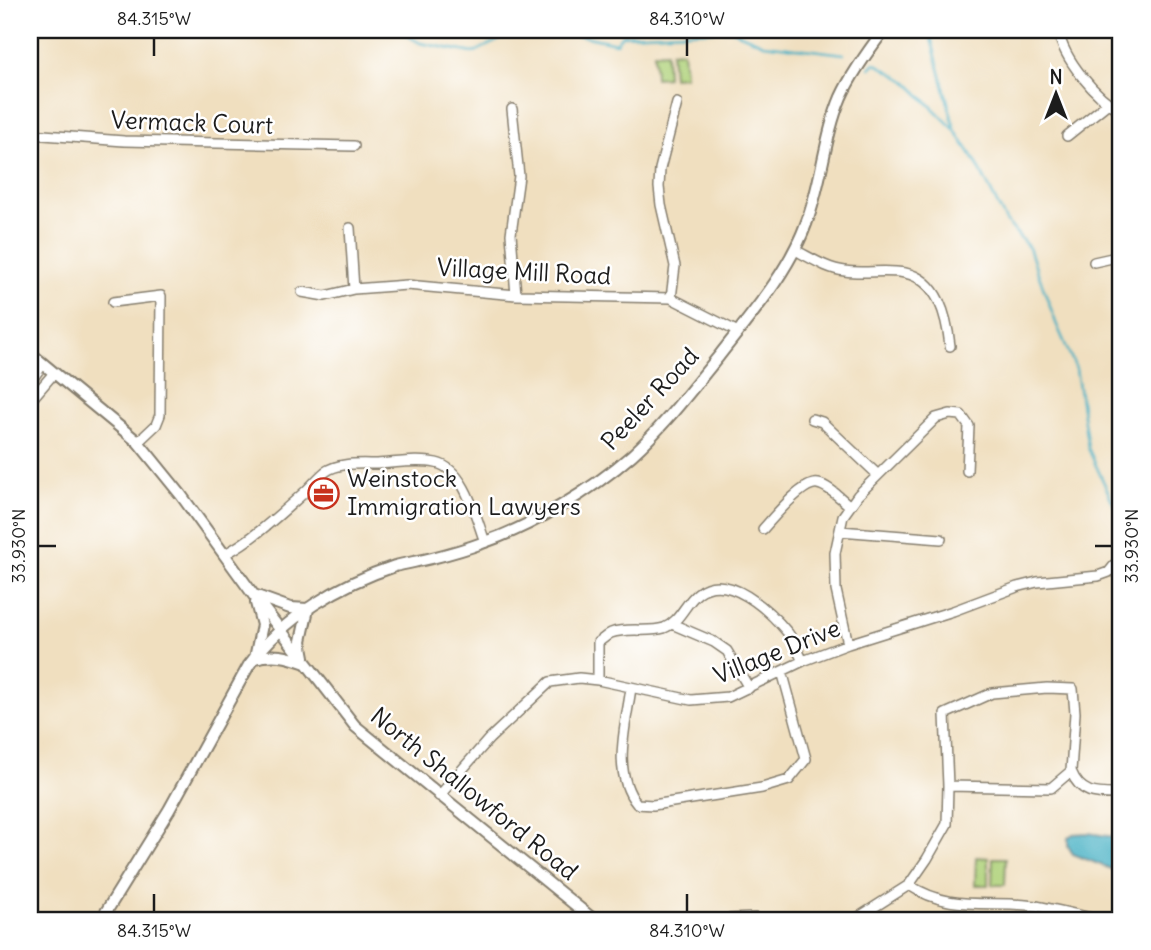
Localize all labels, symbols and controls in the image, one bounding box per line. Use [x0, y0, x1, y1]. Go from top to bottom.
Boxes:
text: 84.315°W [117, 7, 191, 30]
text: 84.310°W [649, 7, 725, 30]
north arrow [1021, 60, 1092, 130]
text: N [1049, 65, 1063, 89]
street label: Vermack Court [110, 104, 274, 140]
street label: Village Mill Road [436, 251, 612, 291]
street label: Peeler Road [594, 341, 704, 456]
place label: Weinstock Immigration Lawyers [347, 463, 581, 521]
office icon: Weinstock Immigration Lawyers [307, 476, 341, 510]
text: 33.930°N [7, 508, 30, 584]
text: 33.930°N [1120, 508, 1143, 584]
street label: Village Drive [709, 612, 844, 690]
street label: North Shallowford Road [365, 700, 584, 886]
text: 84.315°W [117, 919, 191, 942]
text: 84.310°W [649, 919, 725, 942]

